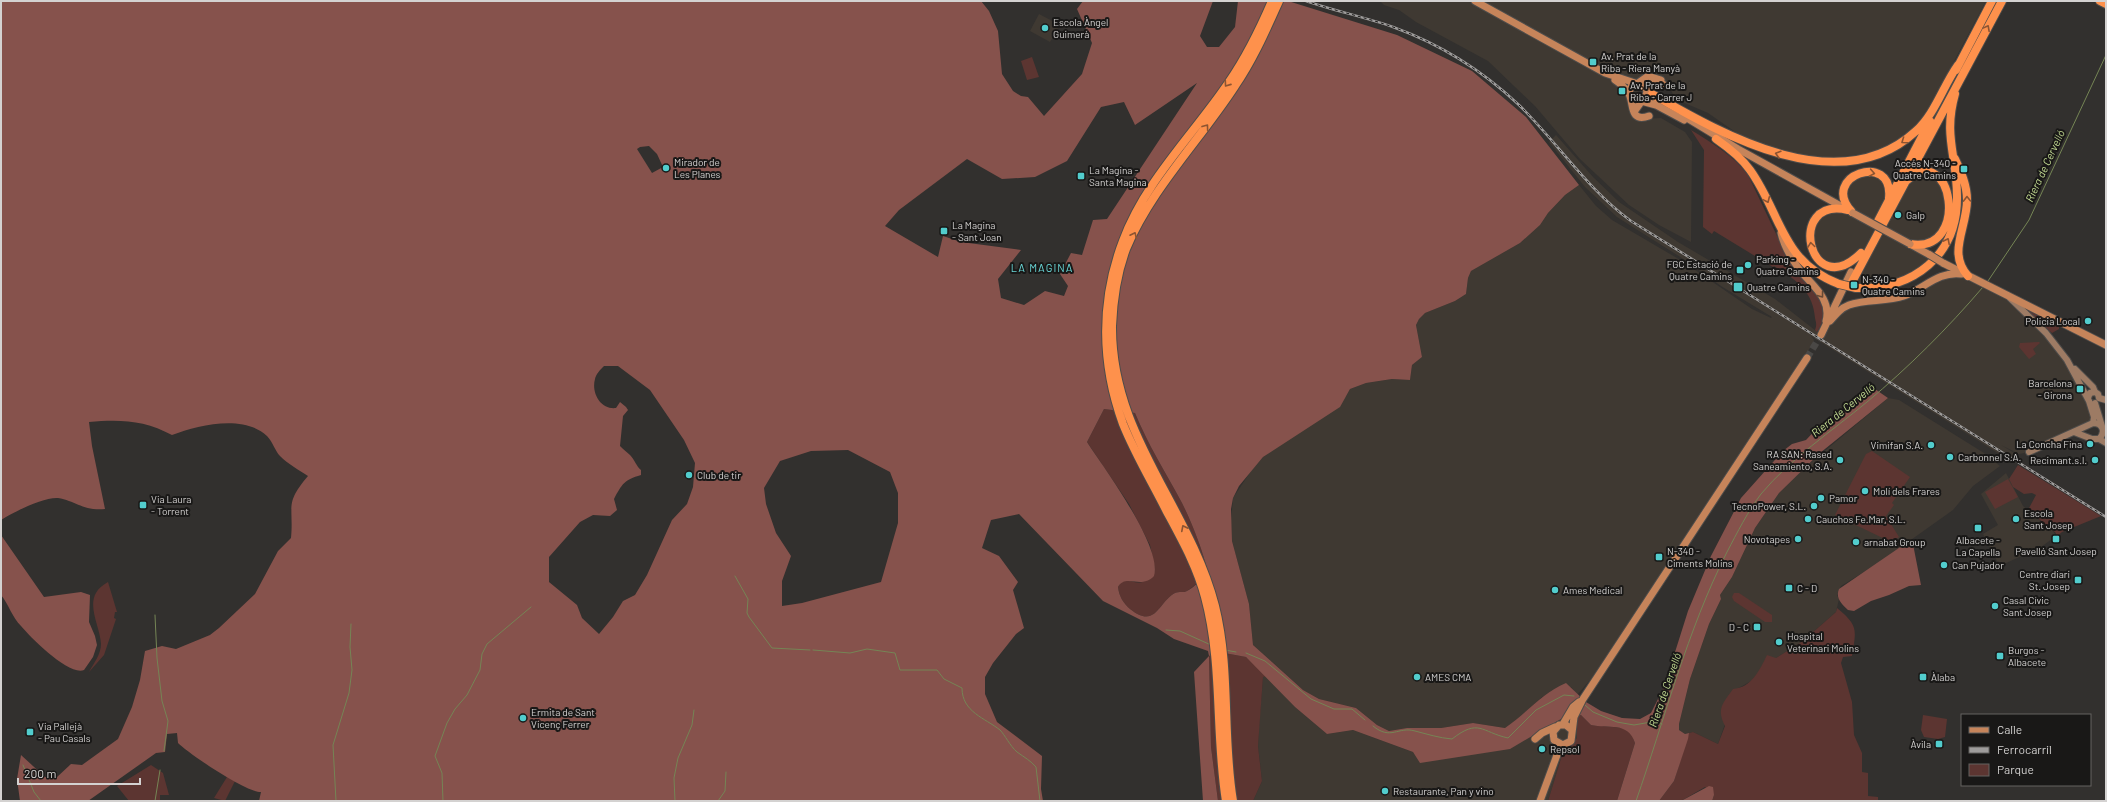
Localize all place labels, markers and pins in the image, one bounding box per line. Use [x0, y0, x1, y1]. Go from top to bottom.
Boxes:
place label: Escola Àngel Guimerà [1053, 16, 1108, 40]
marker: Escola Àngel Guimerà [1040, 23, 1050, 33]
place label: Av. Prat de la Riba - Riera Manyà [1601, 50, 1680, 74]
marker: Av. Prat de la Riba - Riera Manyà [1588, 57, 1598, 67]
place label: Av. Prat de la Riba - Carrer J [1630, 79, 1692, 103]
marker: Av. Prat de la Riba - Carrer J [1617, 86, 1627, 96]
place label: Mirador de Les Planes [674, 156, 721, 180]
place label: Accés N-340 - Quatre Camins [1893, 157, 1956, 181]
marker: Mirador de Les Planes [661, 163, 671, 173]
place label: La Magina - Santa Magina [1089, 164, 1147, 188]
marker: Accés N-340 - Quatre Camins [1959, 164, 1969, 174]
marker: La Magina - Santa Magina [1076, 171, 1086, 181]
place label: Galp [1906, 209, 1925, 221]
marker: Galp [1893, 210, 1903, 220]
place label: La Magina - Sant Joan [952, 219, 1002, 243]
marker: La Magina - Sant Joan [939, 226, 949, 236]
place label: Parking - Quatre Camins [1756, 253, 1819, 277]
place label: FGC Estació de Quatre Camins [1667, 258, 1732, 282]
marker: Parking - Quatre Camins [1743, 260, 1753, 270]
marker: FGC Estació de Quatre Camins [1735, 265, 1745, 275]
place label: N-340 - Quatre Camins [1862, 273, 1925, 297]
marker: N-340 - Quatre Camins [1849, 280, 1859, 290]
marker: Quatre Camins [1732, 281, 1744, 293]
place label: Quatre Camins [1747, 281, 1810, 293]
place label: Policia Local [2025, 315, 2080, 327]
marker: Policia Local [2083, 316, 2093, 326]
place label: Barcelona - Girona [2028, 377, 2072, 401]
marker: Barcelona - Girona [2075, 384, 2085, 394]
place label: La Concha Fina [2016, 438, 2082, 450]
place label: Vimifan S.A. [1871, 439, 1923, 451]
marker: La Concha Fina [2085, 439, 2095, 449]
marker: Vimifan S.A. [1926, 440, 1936, 450]
place label: RA SAN: Rased Saneamiento, S.A. [1753, 448, 1832, 472]
place label: Carbonnel S.A. [1958, 451, 2021, 463]
marker: Carbonnel S.A. [1945, 452, 1955, 462]
place label: Recimant.s.l. [2030, 454, 2087, 466]
marker: RA SAN: Rased Saneamiento, S.A. [1835, 455, 1845, 465]
marker: Recimant.s.l. [2090, 455, 2100, 465]
place label: Club de tir [697, 469, 741, 481]
marker: Club de tir [684, 470, 694, 480]
place label: Molí dels Frares [1873, 485, 1940, 497]
marker: Molí dels Frares [1860, 486, 1870, 496]
place label: Pamor [1829, 492, 1858, 504]
place label: Via Laura - Torrent [151, 493, 191, 517]
marker: Pamor [1816, 493, 1826, 503]
marker: Via Laura - Torrent [138, 500, 148, 510]
place label: TecnoPower, S.L. [1731, 500, 1806, 512]
marker: TecnoPower, S.L. [1809, 501, 1819, 511]
place label: Escola Sant Josep [2024, 507, 2073, 531]
place label: Cauchos Fe.Mar, S.L. [1816, 513, 1906, 525]
marker: Cauchos Fe.Mar, S.L. [1803, 514, 1813, 524]
marker: Escola Sant Josep [2011, 514, 2021, 524]
marker: Albacete - La Capella [1973, 523, 1983, 533]
place label: Novotapes [1744, 533, 1790, 545]
marker: Novotapes [1793, 534, 1803, 544]
place label: Albacete - La Capella [1956, 534, 2000, 558]
marker: Pavelló Sant Josep [2051, 534, 2061, 544]
place label: arnabat Group [1864, 536, 1925, 548]
marker: arnabat Group [1851, 537, 1861, 547]
place label: N-340 - Ciments Molins [1667, 545, 1733, 569]
place label: Pavelló Sant Josep [2015, 545, 2097, 557]
marker: N-340 - Ciments Molins [1654, 552, 1664, 562]
place label: Can Pujador [1952, 559, 2004, 571]
marker: Can Pujador [1939, 560, 1949, 570]
place label: Centre diari St. Josep [2019, 568, 2070, 592]
marker: Centre diari St. Josep [2073, 575, 2083, 585]
place label: C - D [1797, 582, 1817, 594]
marker: C - D [1784, 583, 1794, 593]
place label: Ames Medical [1563, 584, 1622, 596]
marker: Ames Medical [1550, 585, 1560, 595]
place label: Casal Cívic Sant Josep [2003, 594, 2052, 618]
marker: Casal Cívic Sant Josep [1990, 601, 2000, 611]
place label: D - C [1729, 621, 1749, 633]
marker: D - C [1752, 622, 1762, 632]
place label: Hospital Veterinari Molins [1787, 630, 1859, 654]
marker: Hospital Veterinari Molins [1774, 637, 1784, 647]
place label: Burgos - Albacete [2008, 644, 2046, 668]
marker: Burgos - Albacete [1995, 651, 2005, 661]
place label: AMES CMA [1425, 671, 1471, 683]
place label: Àlaba [1931, 671, 1955, 683]
marker: AMES CMA [1412, 672, 1422, 682]
marker: Àlaba [1918, 672, 1928, 682]
place label: Ermita de Sant Vicenç Ferrer [531, 706, 595, 730]
marker: Ermita de Sant Vicenç Ferrer [518, 713, 528, 723]
place label: Via Pallejà - Pau Casals [38, 720, 91, 744]
marker: Via Pallejà - Pau Casals [25, 727, 35, 737]
place label: Àvila [1911, 738, 1931, 750]
marker: Àvila [1934, 739, 1944, 749]
place label: Repsol [1550, 743, 1580, 755]
marker: Repsol [1537, 744, 1547, 754]
place label: Restaurante, Pan y vino [1393, 785, 1494, 797]
marker: Restaurante, Pan y vino [1380, 786, 1390, 796]

